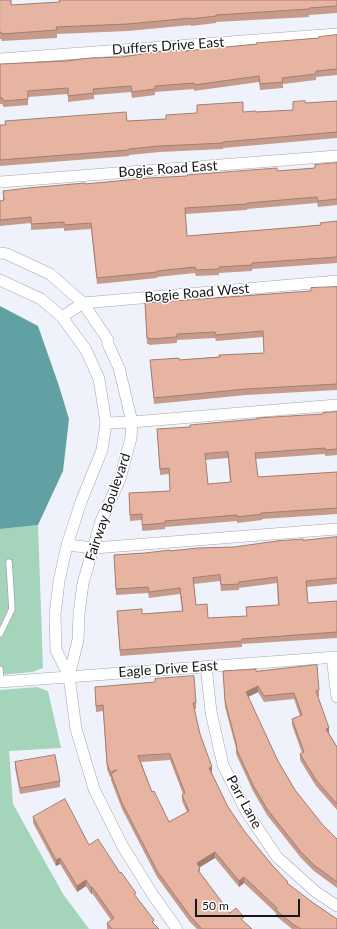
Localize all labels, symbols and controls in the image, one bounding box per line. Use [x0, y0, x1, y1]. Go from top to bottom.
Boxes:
street label: Duffers Drive East [111, 34, 225, 58]
street label: Bogie Road East [118, 157, 218, 181]
street label: Bogie Road West [144, 280, 250, 306]
street label: Fairway Boulevard [82, 451, 134, 563]
street label: Eagle Drive East [118, 657, 218, 681]
street label: Parr Lane [223, 772, 265, 832]
scale bar [197, 891, 302, 917]
text: 50 m [202, 898, 229, 913]

